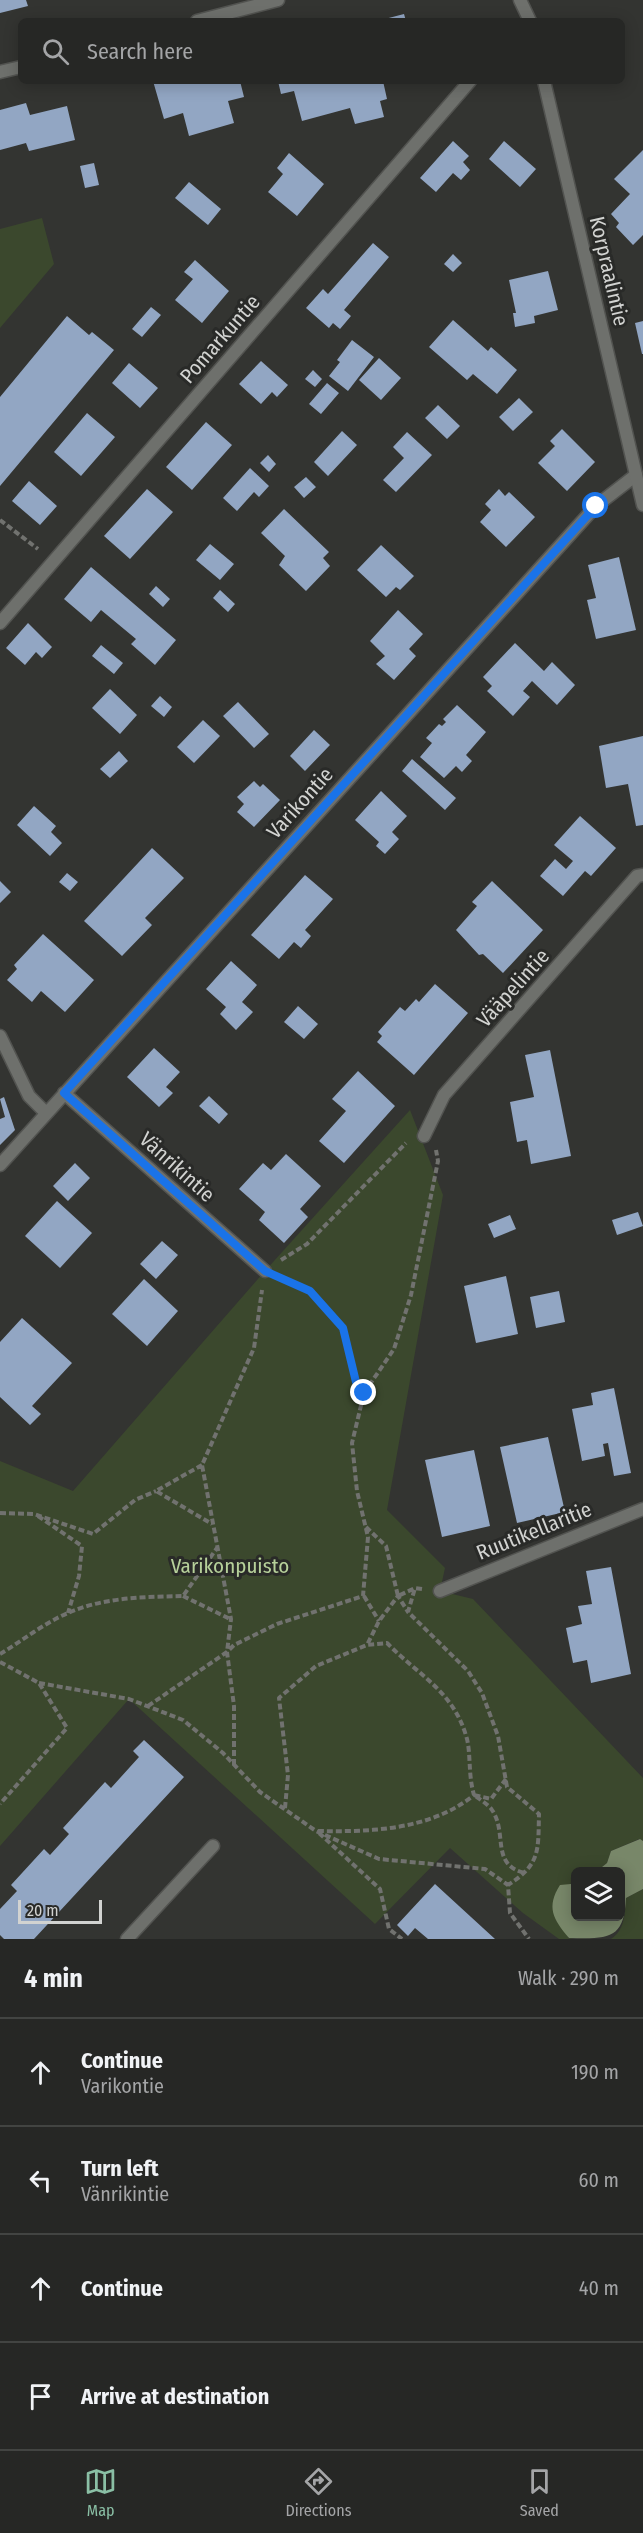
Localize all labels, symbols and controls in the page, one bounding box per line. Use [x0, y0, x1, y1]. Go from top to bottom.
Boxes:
search box [18, 18, 625, 84]
icon: search [39, 35, 72, 68]
text: Search here [87, 38, 193, 65]
street label: Korpraalintie [584, 214, 634, 328]
street label: Pomarkuntie [174, 289, 266, 389]
route start [582, 492, 608, 518]
street label: Varikontie [261, 762, 339, 844]
street label: Vääpelintie [471, 944, 555, 1032]
street label: Vänrikintie [134, 1126, 220, 1208]
route end [350, 1379, 376, 1405]
street label: Ruutikellaritie [473, 1496, 595, 1566]
park label: Varikonpuisto [171, 1553, 289, 1579]
map controls [571, 1867, 625, 1921]
button: layers [571, 1867, 625, 1921]
scale bar [18, 1897, 102, 1924]
text: 20 m [27, 1901, 58, 1920]
text: 4 min [24, 1963, 83, 1994]
text: Walk · 290 m [518, 1966, 619, 1990]
text: Continue [81, 2047, 163, 2074]
icon: ahead [24, 2056, 57, 2089]
text: 190 m [571, 2060, 619, 2084]
text: Varikontie [81, 2074, 164, 2098]
text: Turn left [81, 2155, 159, 2182]
icon: left [24, 2164, 57, 2197]
text: 60 m [579, 2168, 619, 2192]
text: Vänrikintie [81, 2182, 169, 2206]
icon: ahead [24, 2272, 57, 2305]
text: Continue [81, 2275, 163, 2302]
text: 40 m [579, 2276, 619, 2300]
icon: arrive [24, 2380, 57, 2413]
text: Arrive at destination [81, 2383, 269, 2410]
tab: Map [84, 2465, 117, 2520]
tab: Directions [285, 2465, 352, 2520]
tab: Saved [520, 2465, 559, 2520]

